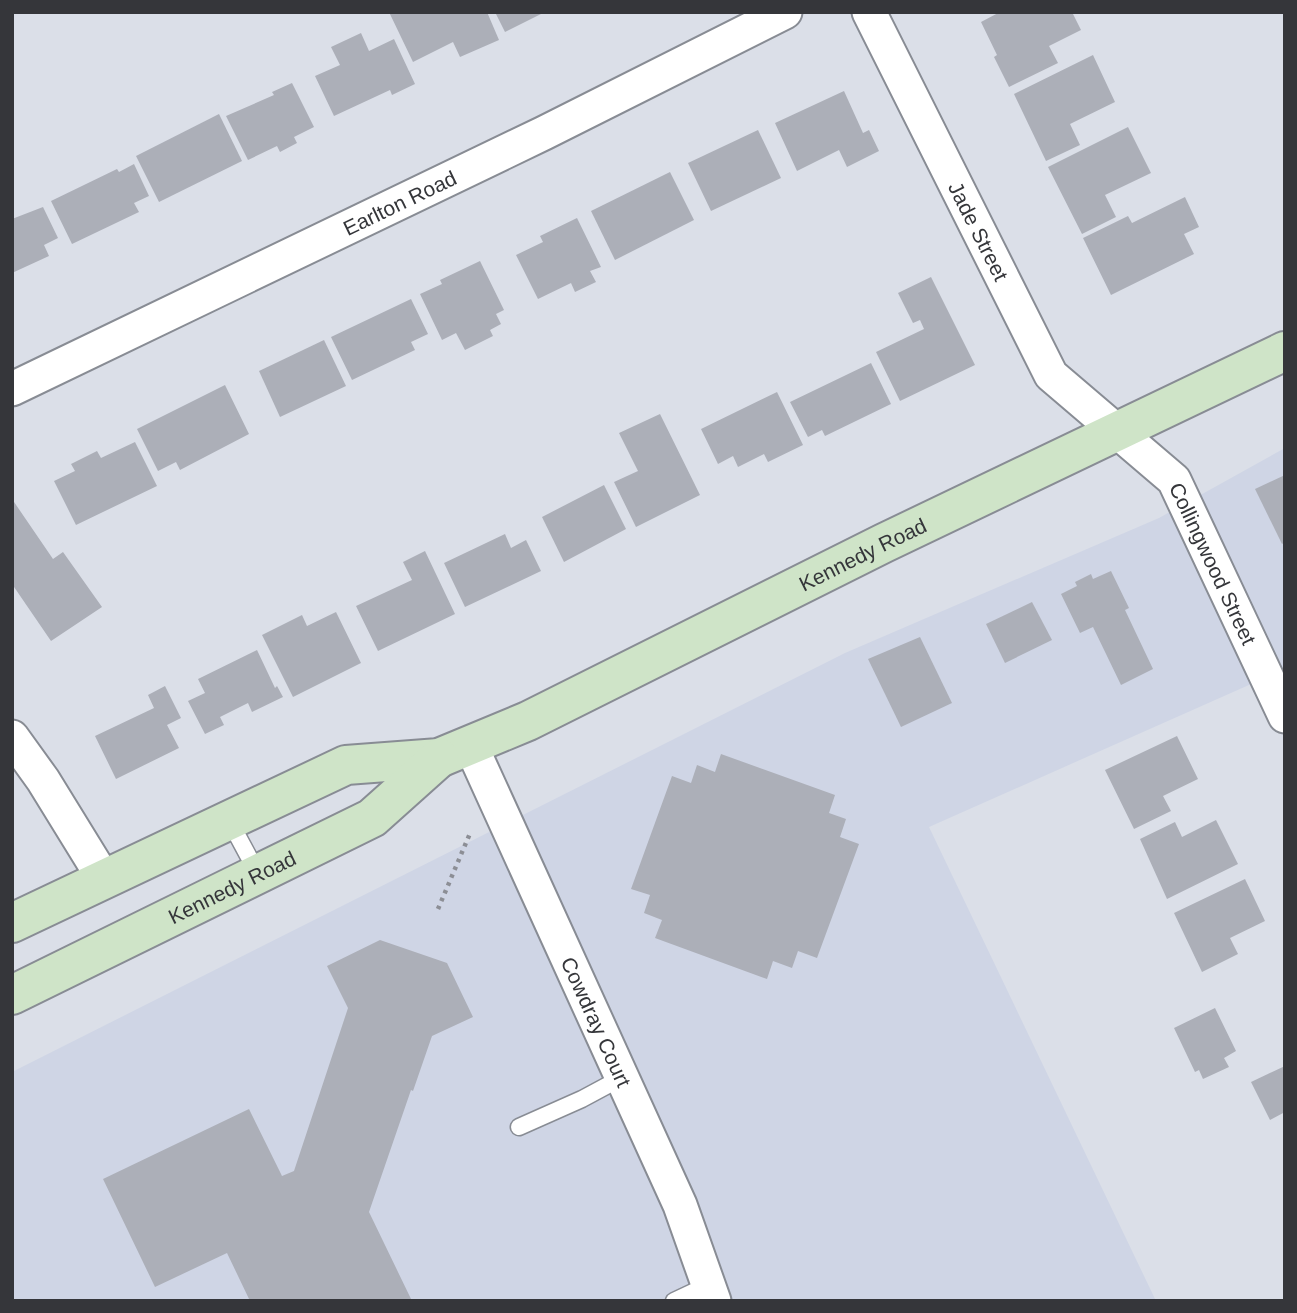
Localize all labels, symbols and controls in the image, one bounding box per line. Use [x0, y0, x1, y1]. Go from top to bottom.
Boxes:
street label: Earlton Road [339, 166, 460, 240]
street label: Jade Street [944, 178, 1013, 284]
street label: Collingwood Street [1165, 479, 1261, 648]
street label: Kennedy Road [795, 513, 930, 595]
street label: Kennedy Road [164, 846, 299, 928]
street label: Cowdray Court [557, 953, 636, 1090]

